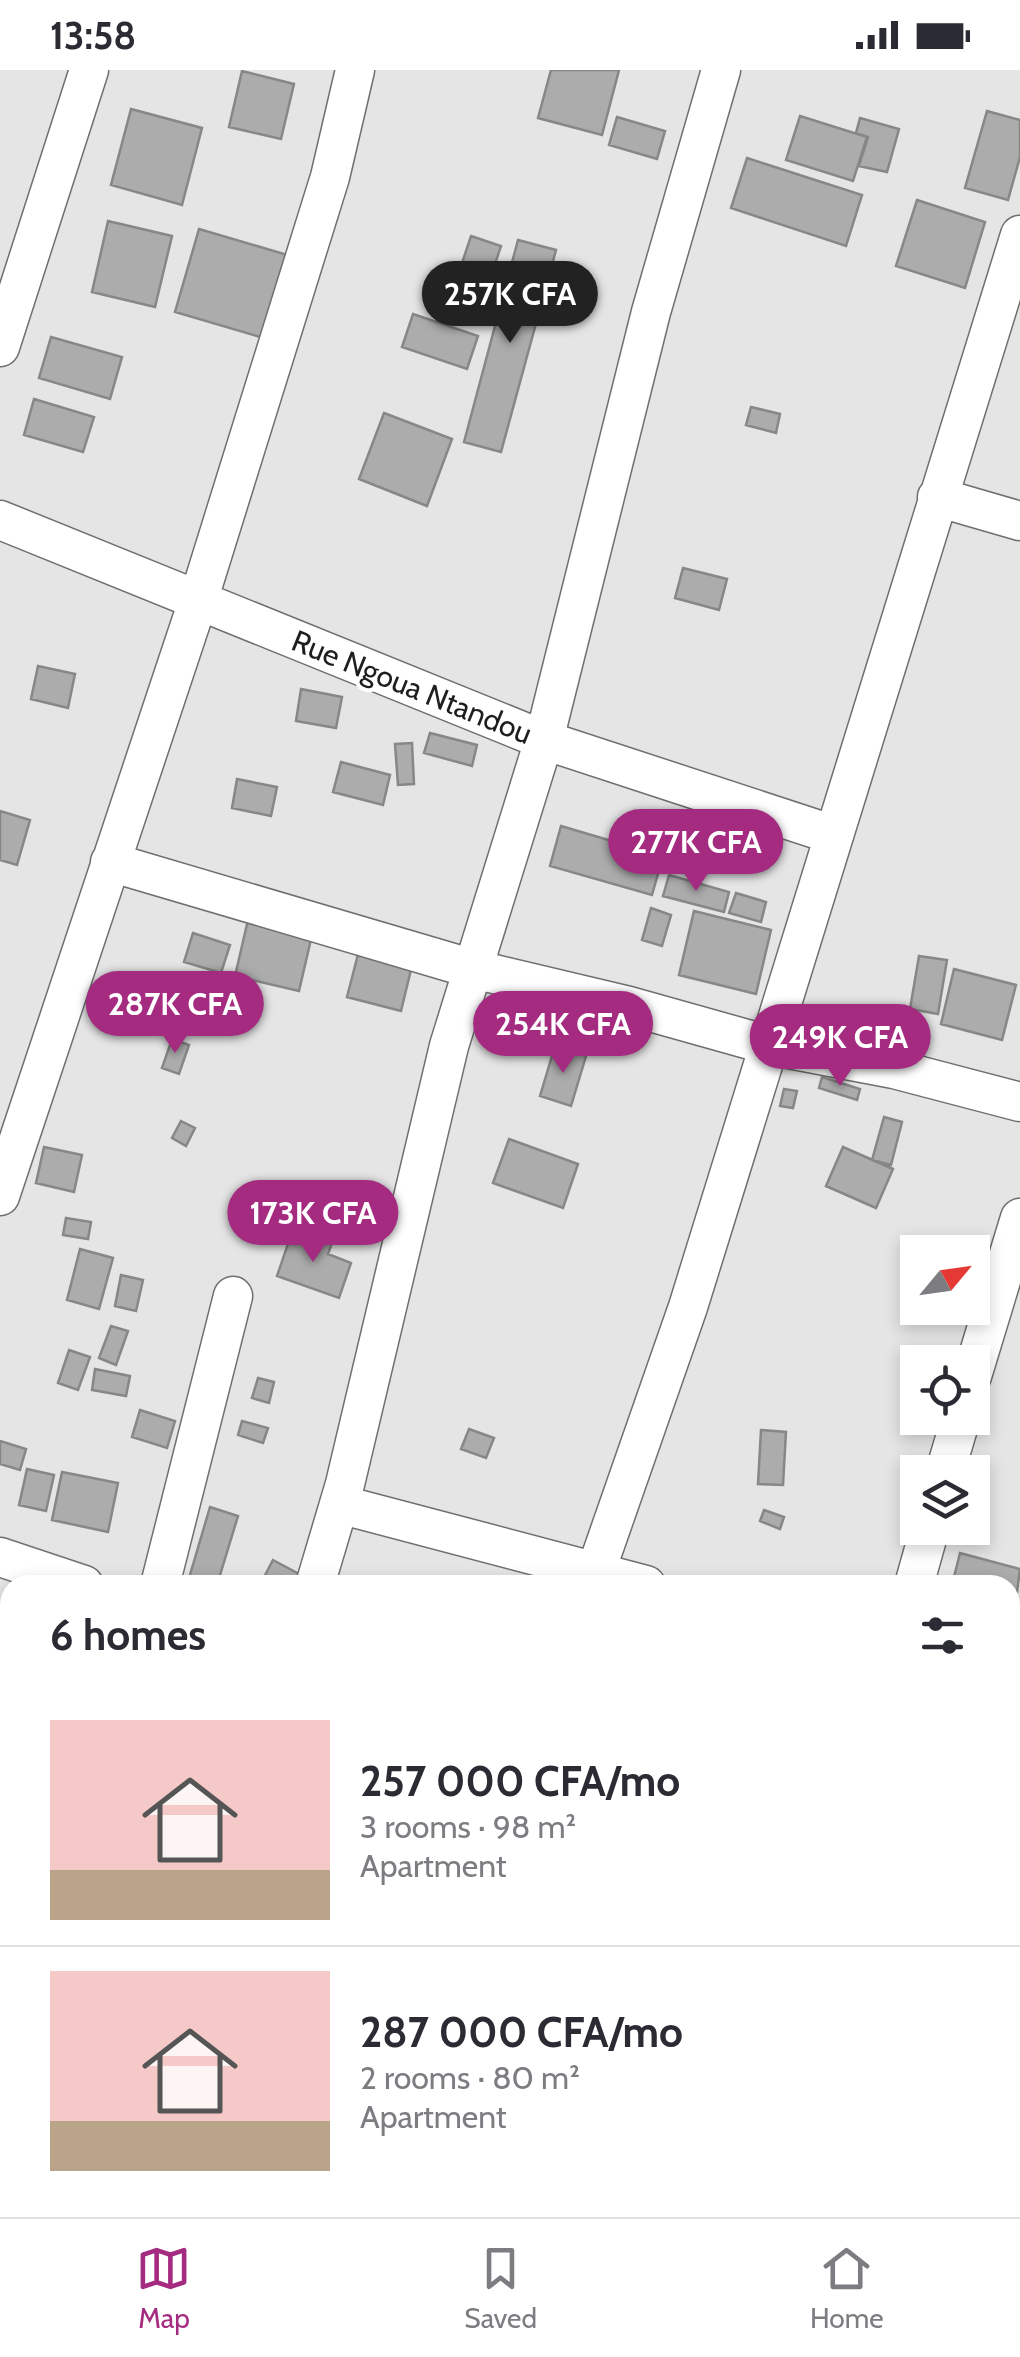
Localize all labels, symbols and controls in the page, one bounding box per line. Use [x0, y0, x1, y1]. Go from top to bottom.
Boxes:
text: 13:58 [50, 12, 136, 59]
pin: 257K CFA [407, 261, 613, 346]
text: 257K CFA [444, 274, 576, 313]
street label: Rue Ngoua Ntandou [287, 622, 537, 752]
pin: 277K CFA [593, 809, 799, 894]
text: 277K CFA [630, 822, 762, 861]
pin: 287K CFA [72, 971, 278, 1056]
text: 287K CFA [108, 984, 242, 1023]
pin: 254K CFA [460, 991, 666, 1076]
text: 254K CFA [495, 1004, 631, 1043]
pin: 249K CFA [737, 1004, 943, 1089]
text: 249K CFA [772, 1017, 908, 1056]
pin: 173K CFA [210, 1180, 416, 1265]
text: 173K CFA [249, 1193, 377, 1232]
north arrow [900, 1235, 990, 1325]
map controls [900, 1235, 990, 1545]
button: locate [900, 1345, 990, 1435]
button: layers [900, 1455, 990, 1545]
icon: filters [915, 1608, 970, 1663]
text: 6 homes [50, 1609, 206, 1661]
text: 257 000 CFA/mo [360, 1755, 680, 1807]
icon: home [130, 1760, 250, 1880]
text: 3 rooms · 98 m² [360, 1807, 576, 1846]
text: Apartment [360, 1846, 507, 1885]
text: 287 000 CFA/mo [360, 2006, 683, 2058]
icon: home [130, 2011, 250, 2131]
text: 2 rooms · 80 m² [360, 2058, 580, 2097]
text: Apartment [360, 2097, 507, 2136]
tab: Map [136, 2241, 191, 2335]
tab: Saved [464, 2241, 537, 2335]
tab: Home [810, 2241, 884, 2335]

